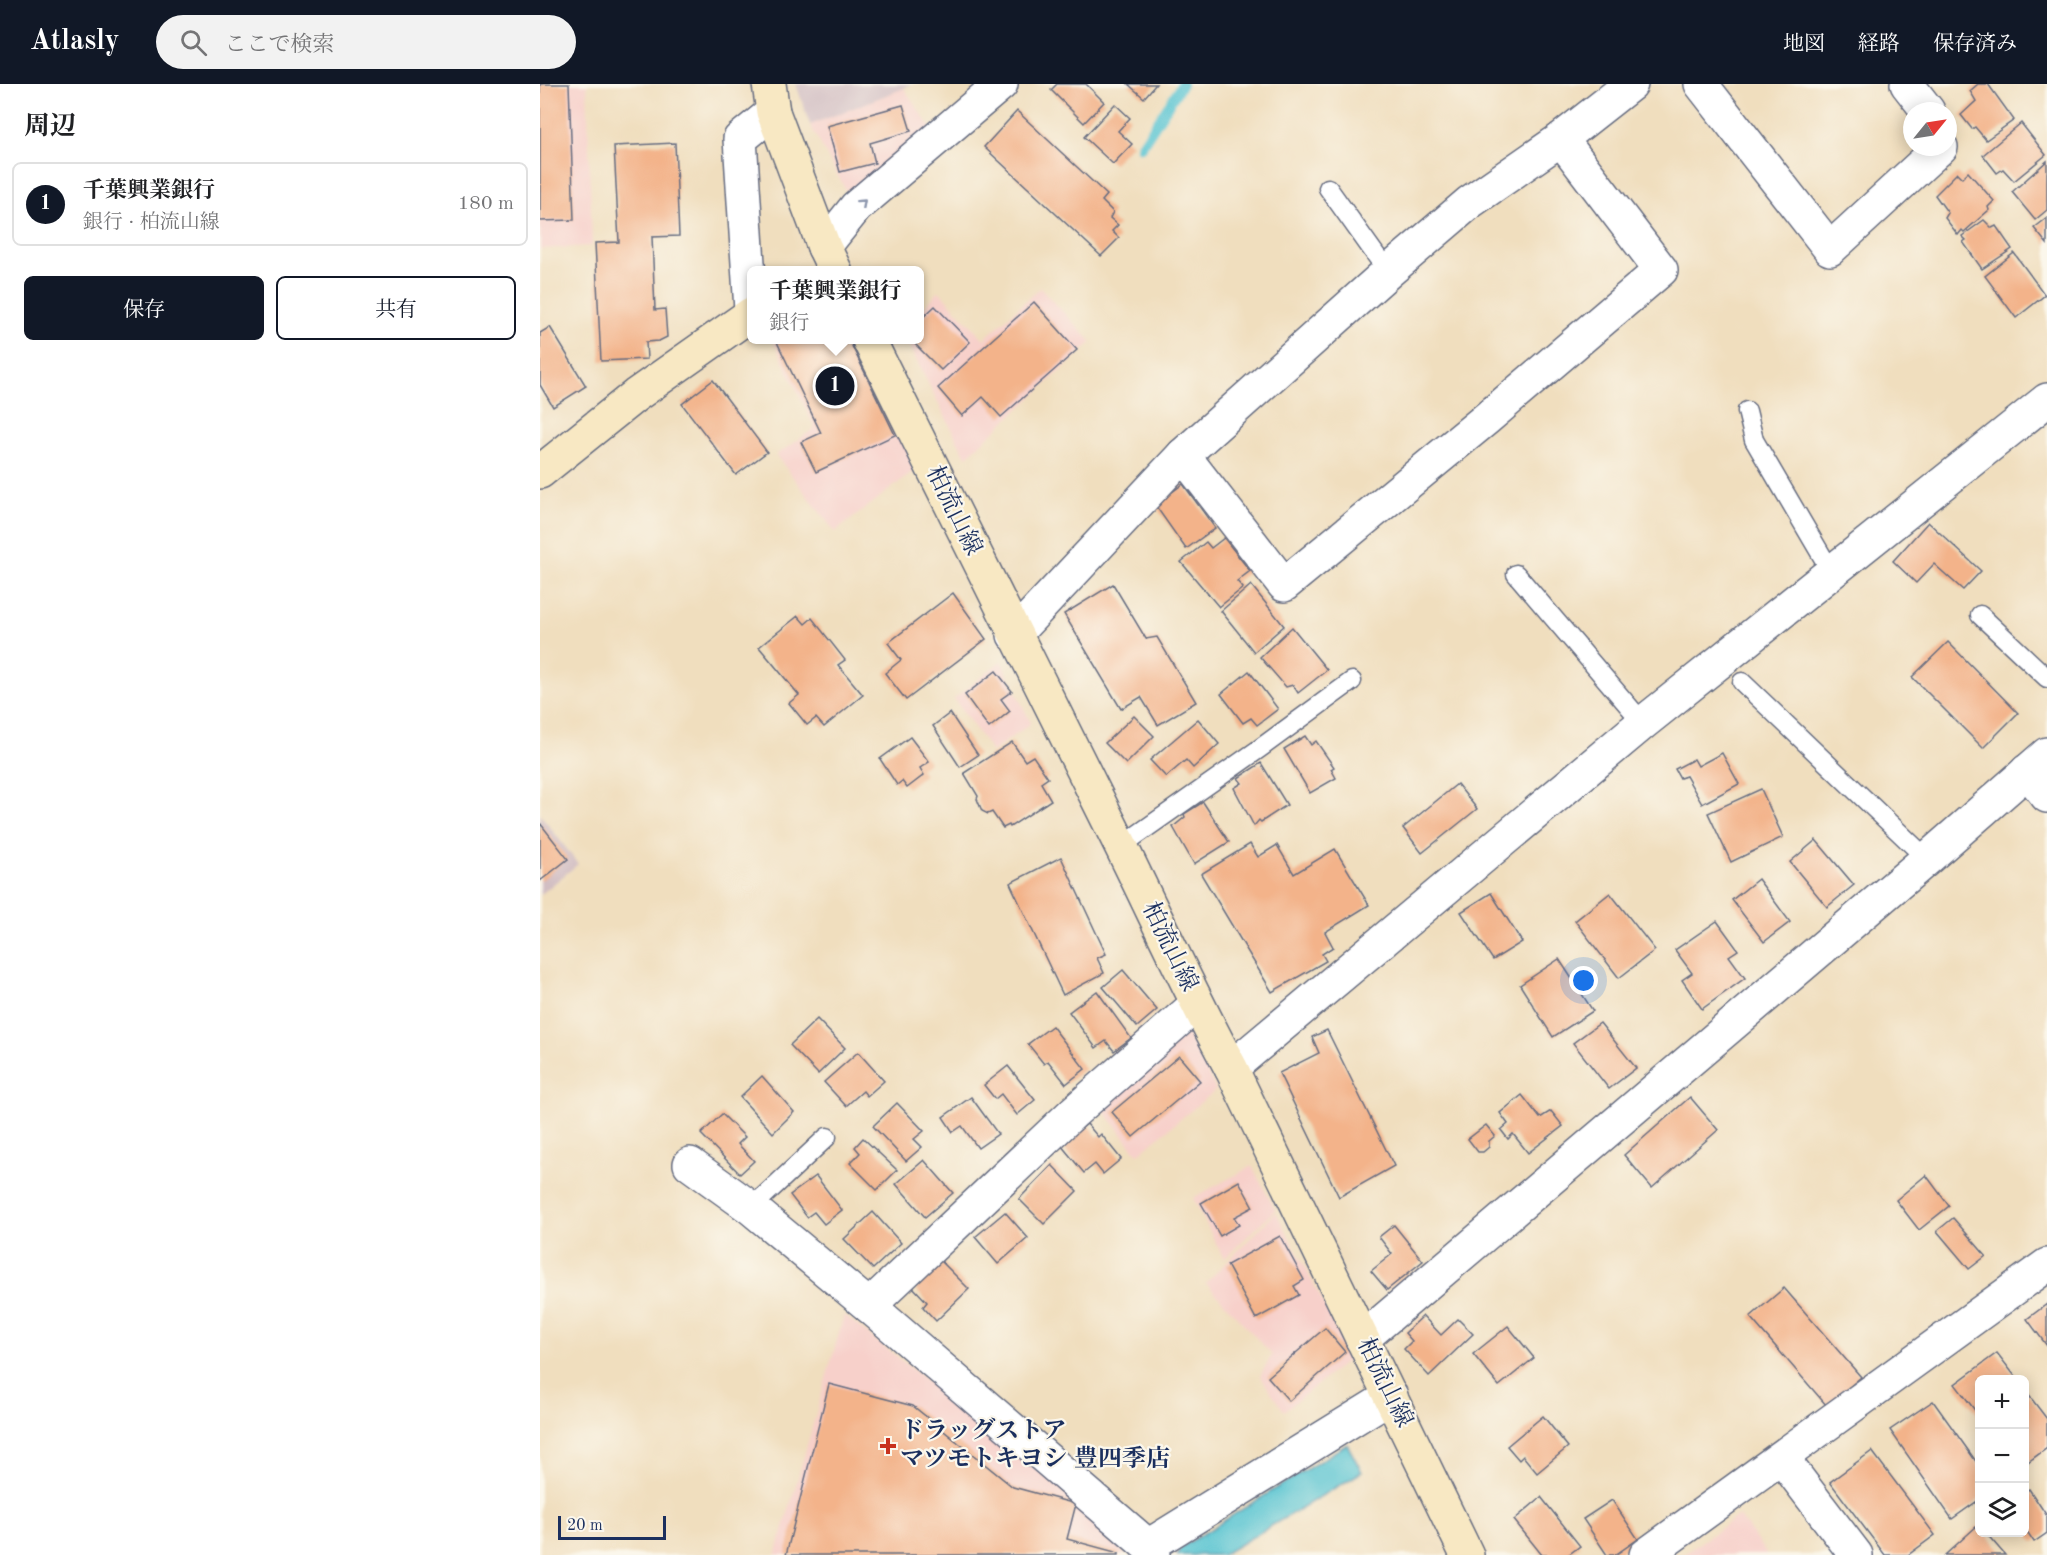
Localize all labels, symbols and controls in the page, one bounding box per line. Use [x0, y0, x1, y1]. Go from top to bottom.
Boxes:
search box [156, 15, 576, 69]
icon: search [177, 26, 210, 59]
text: Atlasly [30, 28, 120, 56]
text: ここで検索 [225, 34, 335, 56]
text: 地図 [1783, 34, 1825, 55]
text: 経路 [1858, 34, 1900, 55]
text: 保存済み [1933, 34, 2017, 55]
north arrow [1903, 102, 1957, 156]
text: 周辺 [24, 114, 76, 140]
text: 千葉興業銀行 [83, 180, 215, 202]
text: 1 [40, 194, 51, 214]
text: 180 m [458, 194, 514, 214]
one-way arrow [855, 199, 866, 210]
text: 銀行 · 柏流山線 [83, 213, 220, 233]
popup [747, 266, 924, 344]
button: 保存 [24, 276, 264, 340]
button: 共有 [276, 276, 516, 340]
text: 千葉興業銀行 [769, 281, 902, 303]
text: 銀行 [769, 314, 809, 334]
pin: 1 [816, 364, 854, 408]
street label: 柏流山線 [921, 461, 988, 559]
street label: 柏流山線 [1137, 897, 1204, 995]
your location [1569, 966, 1598, 995]
street label: 柏流山線 [1352, 1333, 1419, 1431]
map controls [1975, 1375, 2029, 1537]
button: + [1975, 1375, 2029, 1429]
place label: ドラッグストア マツモトキヨシ 豊四季店 [900, 1417, 1170, 1472]
button: − [1975, 1429, 2029, 1483]
marker: ドラッグストア マツモトキヨシ 豊四季店 [881, 1439, 895, 1453]
button: layers [1975, 1483, 2029, 1537]
scale bar [558, 1513, 666, 1540]
text: 20 m [567, 1518, 603, 1534]

